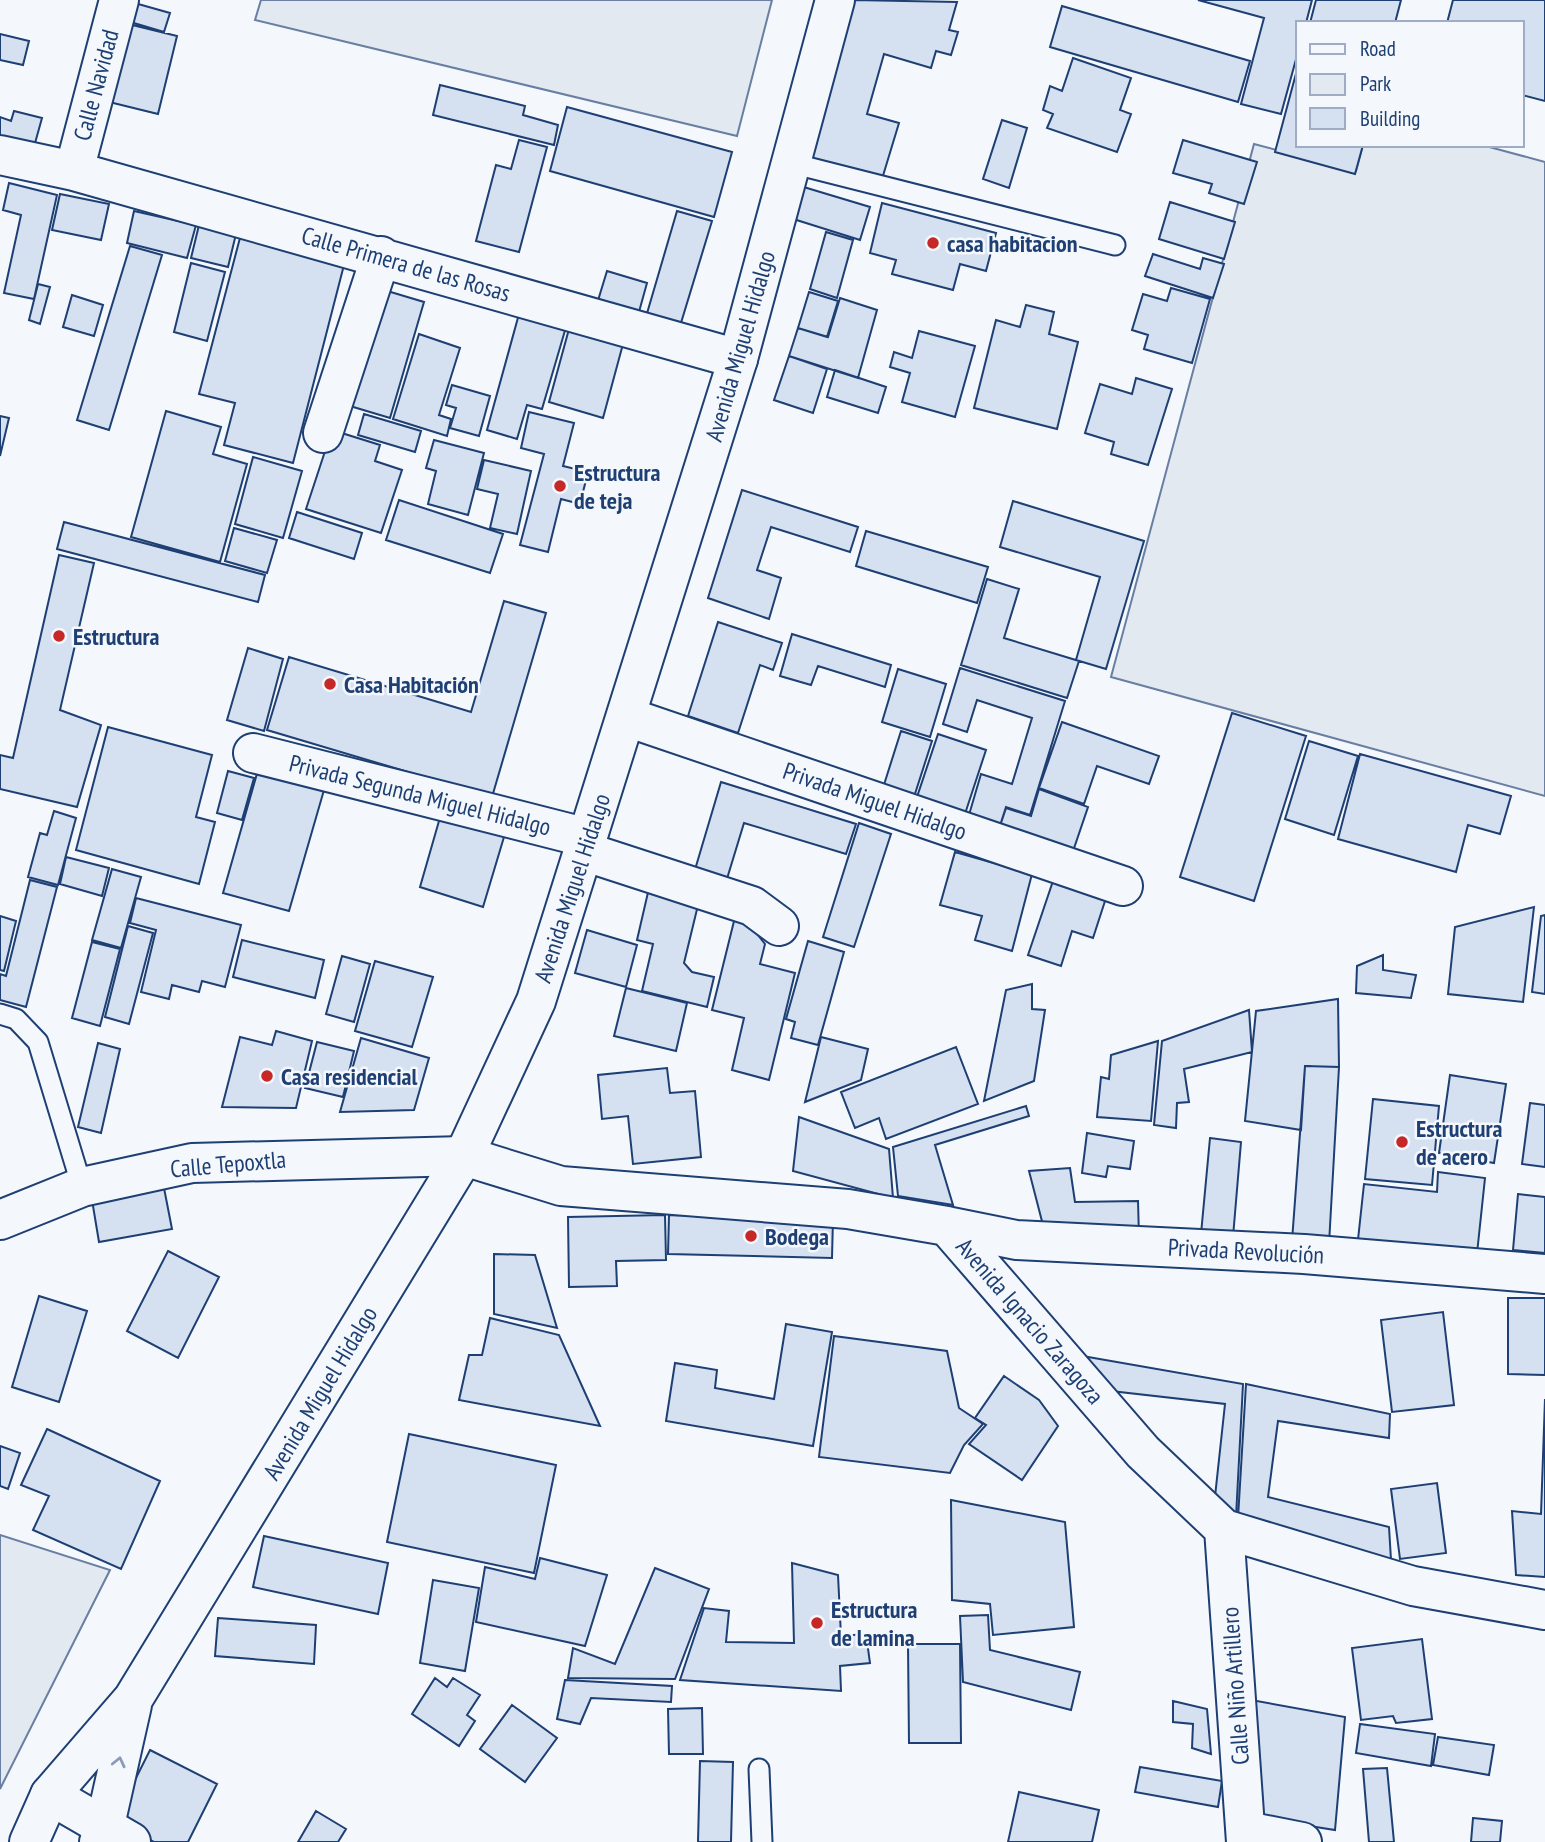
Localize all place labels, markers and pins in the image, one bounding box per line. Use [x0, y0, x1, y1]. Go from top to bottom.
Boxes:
place label: casa habitacion [947, 228, 1077, 259]
marker: casa habitacion [925, 235, 941, 251]
place label: Estructura de teja [574, 457, 661, 516]
marker: Estructura de teja [552, 478, 568, 494]
place label: Estructura [73, 621, 160, 652]
marker: Estructura [51, 628, 67, 644]
place label: Casa Habitación [344, 669, 479, 700]
marker: Casa Habitación [322, 676, 338, 692]
place label: Casa residencial [281, 1061, 417, 1092]
marker: Casa residencial [259, 1068, 275, 1084]
place label: Estructura de acero [1416, 1113, 1503, 1172]
marker: Estructura de acero [1394, 1134, 1410, 1150]
place label: Bodega [765, 1221, 829, 1252]
marker: Bodega [743, 1228, 759, 1244]
place label: Estructura de lamina [831, 1594, 918, 1653]
marker: Estructura de lamina [809, 1615, 825, 1631]

